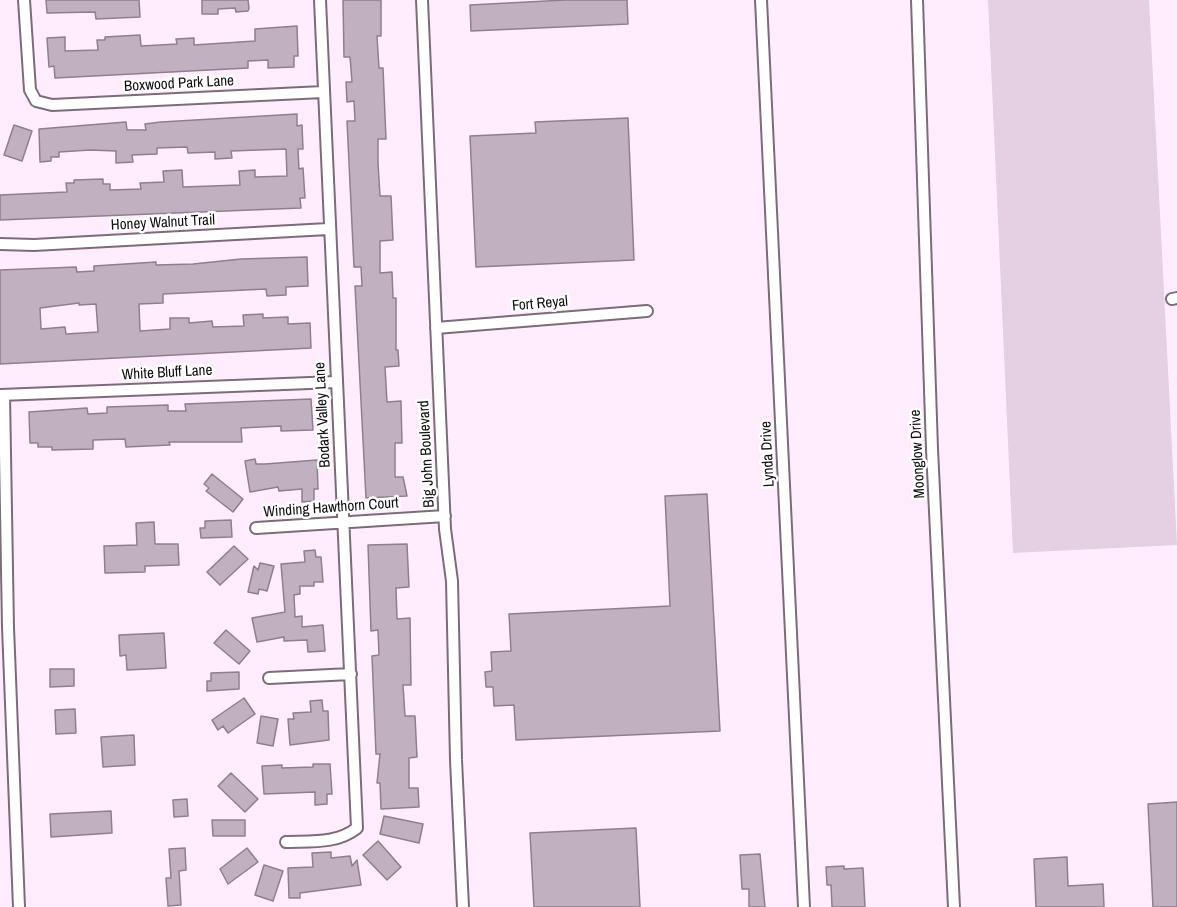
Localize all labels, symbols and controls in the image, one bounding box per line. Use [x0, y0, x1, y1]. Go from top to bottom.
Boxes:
street label: Boxwood Park Lane [124, 72, 234, 96]
street label: Honey Walnut Trail [110, 211, 216, 235]
street label: Fort Reyal [511, 293, 569, 315]
street label: White Bluff Lane [121, 362, 213, 384]
street label: Bodark Valley Lane [311, 362, 335, 468]
street label: Big John Boulevard [415, 400, 439, 508]
street label: Moonglow Drive [907, 409, 929, 499]
street label: Lynda Drive [757, 421, 779, 487]
street label: Winding Hawthorn Court [263, 494, 399, 522]

